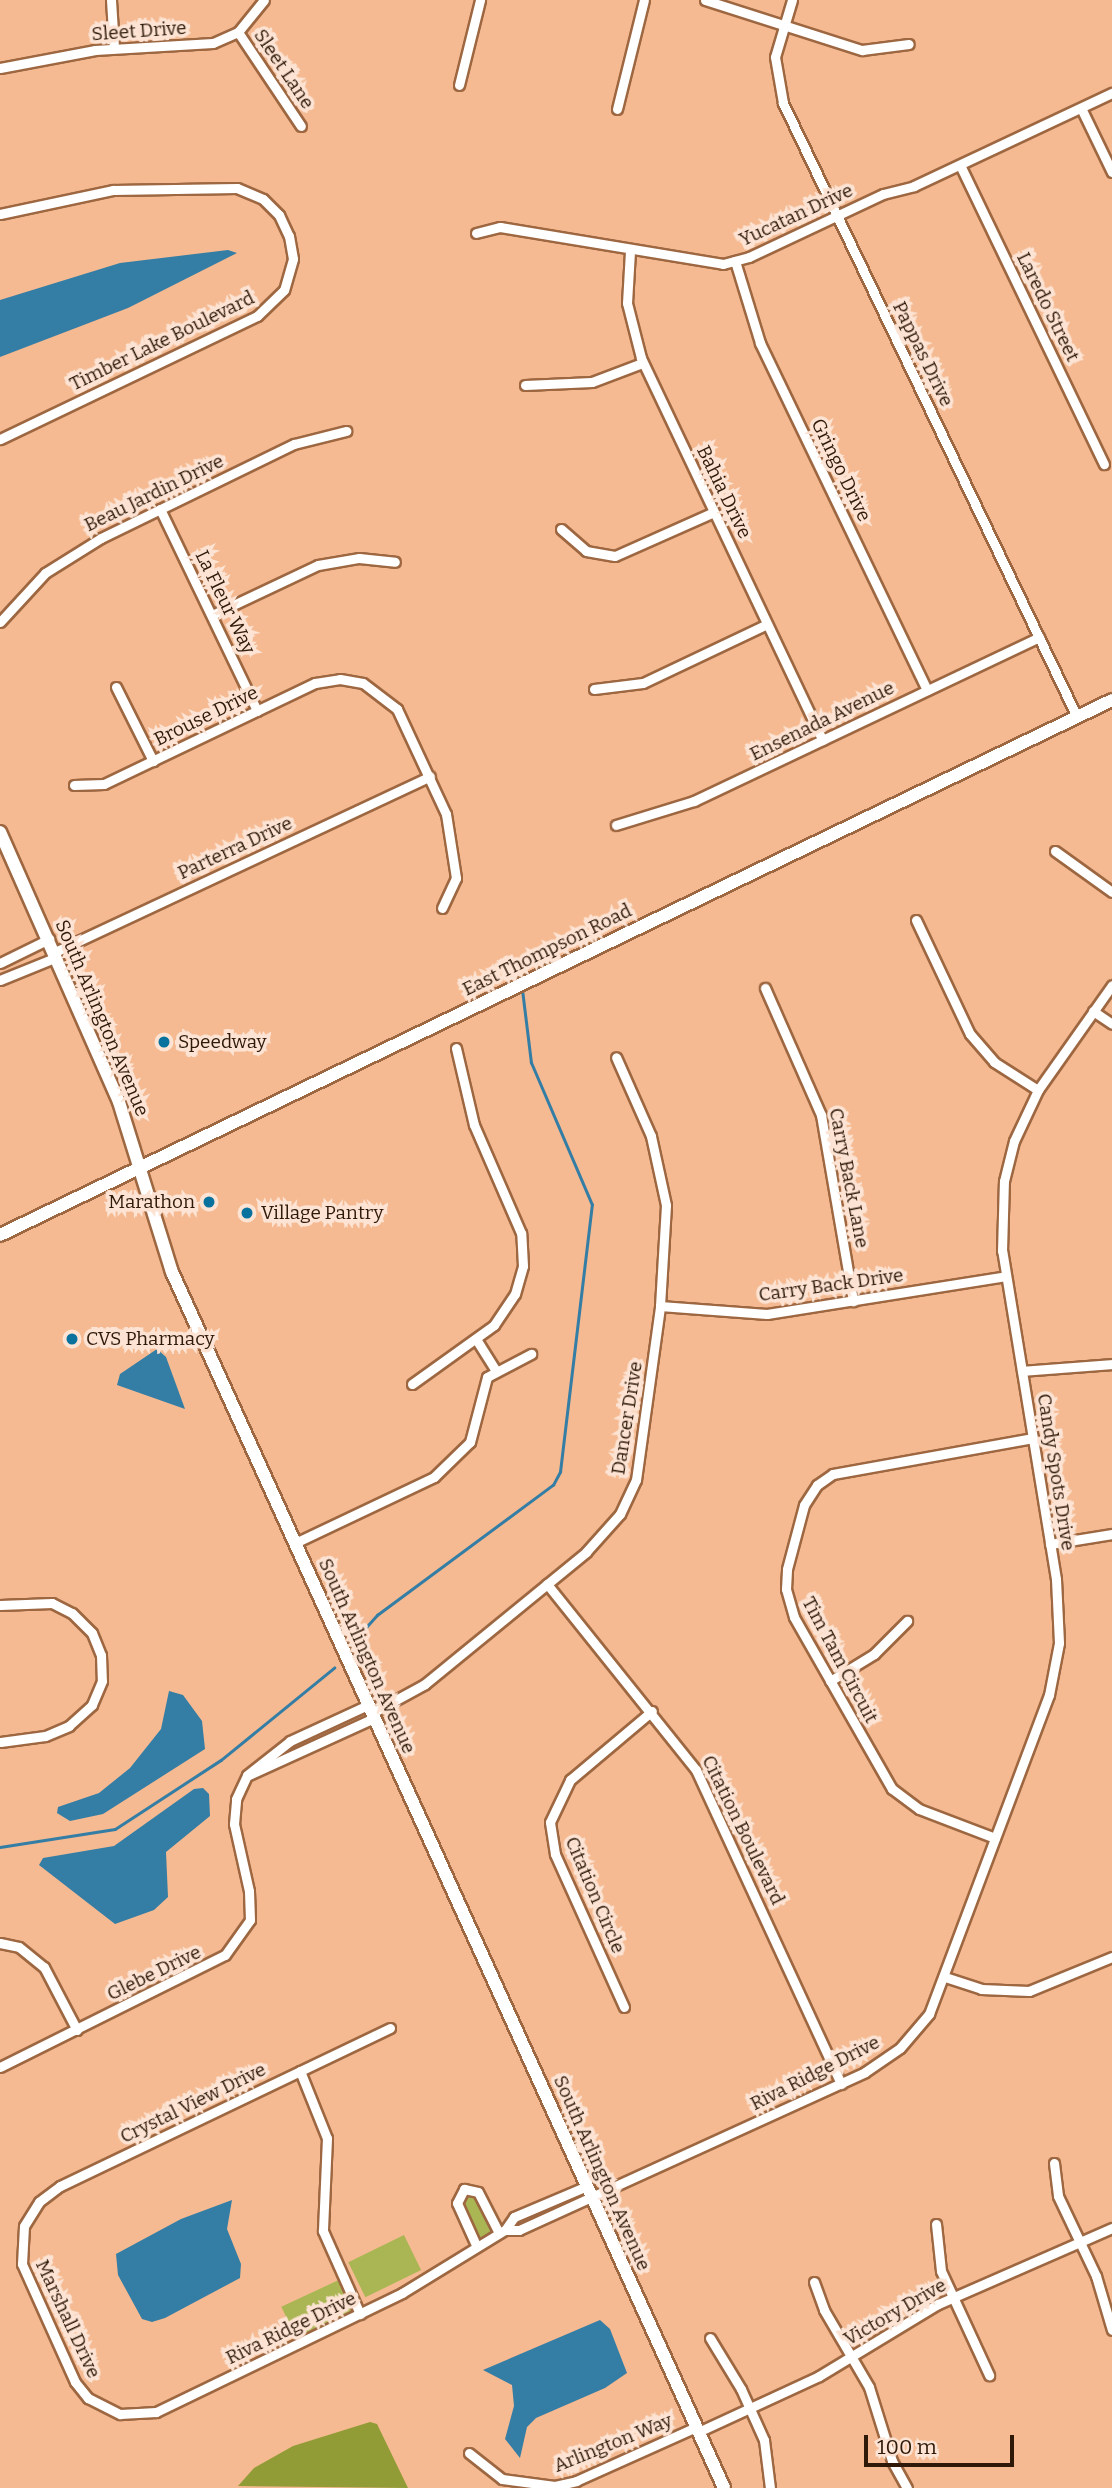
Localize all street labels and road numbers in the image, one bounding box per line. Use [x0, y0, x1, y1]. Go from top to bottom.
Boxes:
street label: Sleet Drive [91, 16, 187, 46]
street label: Sleet Lane [249, 25, 319, 113]
street label: Yucatan Drive [736, 179, 856, 251]
street label: Laredo Street [1012, 249, 1084, 365]
street label: Timber Lake Boulevard [66, 286, 258, 396]
street label: Pappas Drive [888, 298, 958, 410]
street label: Gringo Drive [806, 415, 876, 525]
street label: Bahia Drive [692, 442, 756, 542]
street label: Beau Jardin Drive [81, 449, 227, 537]
street label: La Fleur Way [190, 546, 260, 658]
street label: Ensenada Avenue [746, 676, 898, 766]
street label: Brouse Drive [150, 681, 262, 751]
street label: Parterra Drive [174, 812, 296, 884]
street label: East Thompson Road [459, 899, 635, 1001]
street label: South Arlington Avenue [50, 916, 154, 1120]
street label: Carry Back Lane [824, 1106, 874, 1250]
street label: Carry Back Drive [757, 1264, 905, 1306]
street label: Dancer Drive [607, 1360, 647, 1476]
street label: Candy Spots Drive [1032, 1392, 1080, 1552]
street label: South Arlington Avenue [314, 1555, 420, 1757]
street label: Tim Tam Circuit [797, 1593, 883, 1727]
street label: Citation Boulevard [697, 1752, 789, 1908]
street label: Citation Circle [560, 1833, 630, 1957]
street label: Glebe Drive [103, 1940, 205, 2006]
street label: Riva Ridge Drive [747, 2031, 883, 2115]
street label: Crystal View Drive [116, 2058, 270, 2148]
street label: South Arlington Avenue [549, 2072, 655, 2274]
street label: Marshall Drive [31, 2256, 105, 2382]
street label: Victory Drive [840, 2274, 950, 2350]
street label: Riva Ridge Drive [222, 2287, 360, 2369]
street label: Arlington Way [550, 2409, 676, 2477]

